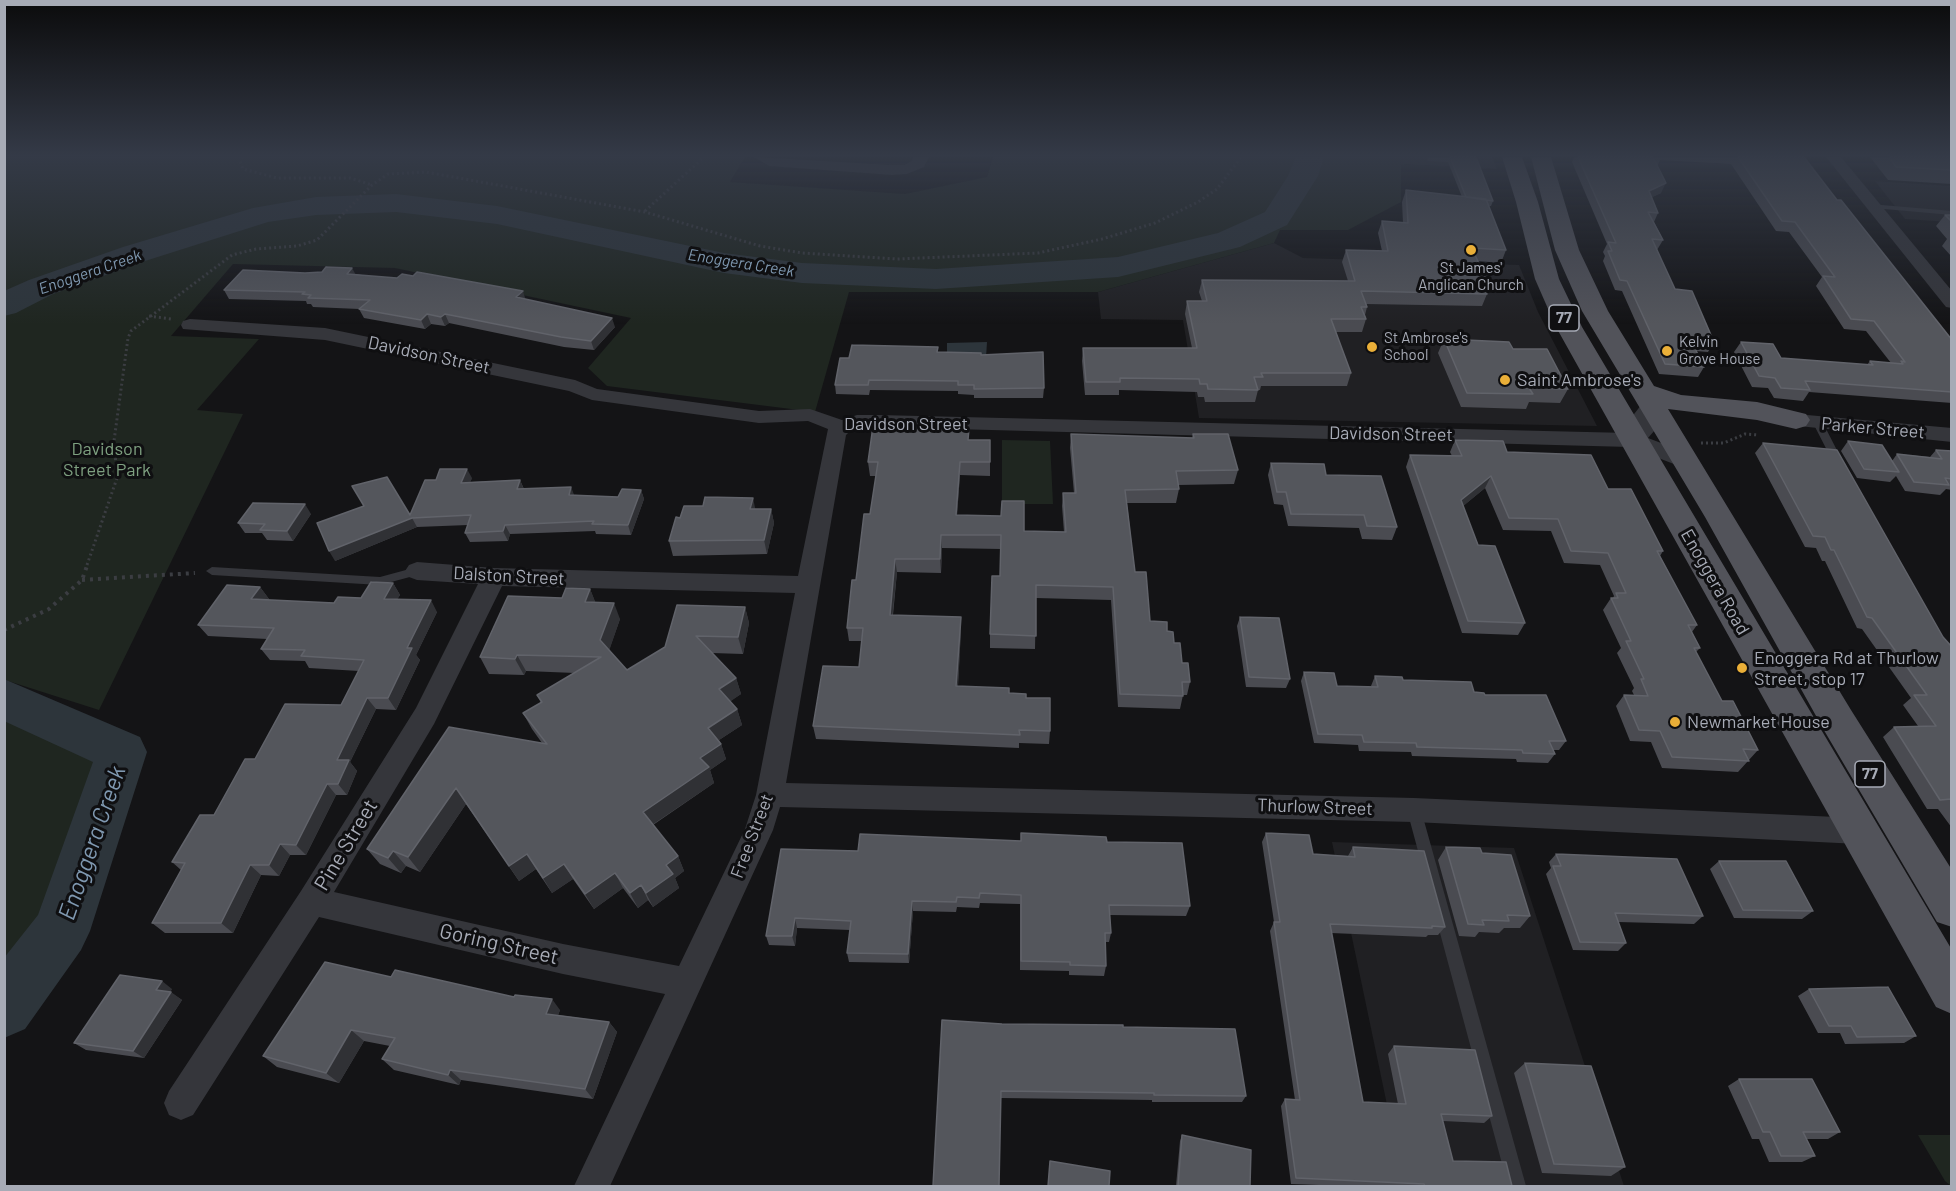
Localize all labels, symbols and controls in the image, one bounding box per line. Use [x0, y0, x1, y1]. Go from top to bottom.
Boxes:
marker: St James' Anglican Church [1464, 243, 1478, 257]
water label: Enoggera Creek [36, 245, 144, 299]
water label: Enoggera Creek [686, 245, 796, 281]
place label: St James' Anglican Church [1418, 259, 1524, 294]
road number: 77 [1549, 305, 1579, 331]
place label: St Ambrose's School [1384, 329, 1468, 364]
street label: Davidson Street [366, 332, 492, 378]
place label: Kelvin Grove House [1679, 333, 1761, 368]
marker: St Ambrose's School [1365, 340, 1379, 354]
marker: Kelvin Grove House [1660, 344, 1674, 358]
place label: Saint Ambrose's [1517, 369, 1641, 391]
marker: Saint Ambrose's [1498, 373, 1512, 387]
street label: Davidson Street [844, 413, 968, 435]
street label: Parker Street [1820, 413, 1926, 443]
street label: Davidson Street [1329, 422, 1453, 446]
park label: Davidson Street Park [63, 438, 151, 480]
street label: Enoggera Road [1676, 525, 1754, 639]
street label: Dalston Street [453, 562, 565, 590]
place label: Enoggera Rd at Thurlow Street, stop 17 [1754, 647, 1939, 690]
marker: Enoggera Rd at Thurlow Street, stop 17 [1735, 661, 1749, 675]
place label: Newmarket House [1687, 711, 1830, 733]
marker: Newmarket House [1668, 715, 1682, 729]
road number: 77 [1855, 761, 1885, 787]
water label: Enoggera Creek [52, 762, 132, 924]
street label: Free Street [726, 791, 778, 881]
street label: Thurlow Street [1257, 794, 1373, 820]
street label: Pine Street [309, 795, 383, 895]
street label: Goring Street [437, 918, 561, 970]

